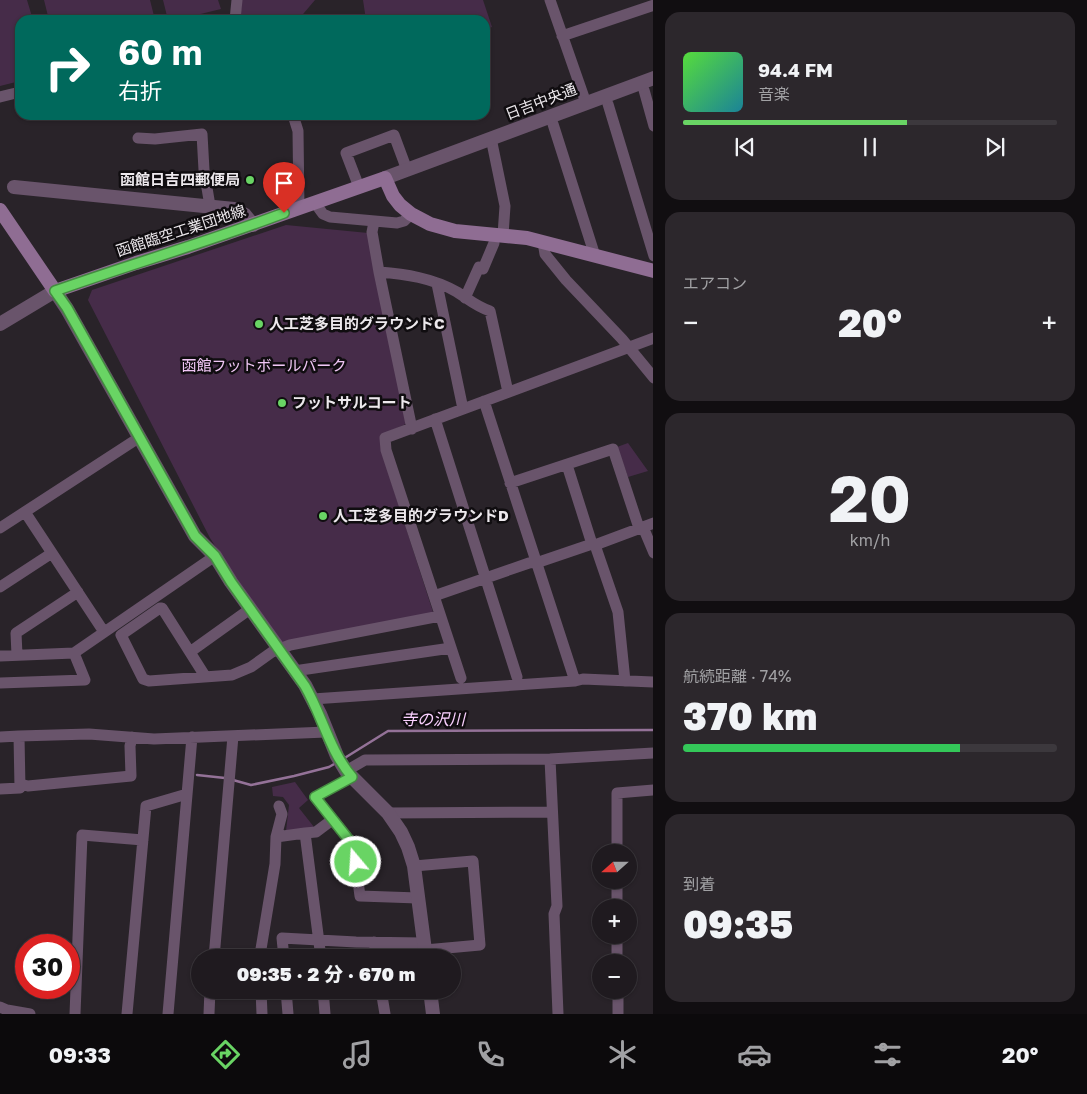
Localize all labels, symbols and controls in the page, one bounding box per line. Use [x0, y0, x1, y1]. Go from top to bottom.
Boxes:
text: 60 m [118, 31, 202, 73]
icon: right [35, 35, 100, 100]
text: 94.4 FM [758, 58, 833, 81]
text: 右折 [118, 77, 162, 104]
street label: 日吉中央通 [502, 79, 579, 123]
text: 音楽 [758, 84, 790, 104]
icon: previous [731, 133, 759, 161]
icon: pause [856, 133, 884, 161]
icon: next [981, 133, 1009, 161]
pin [263, 162, 305, 213]
icon: arrive [270, 169, 298, 197]
place label: 函館日吉四郵便局 [120, 170, 240, 188]
marker: 函館日吉四郵便局 [244, 174, 256, 186]
street label: 函館臨空工業団地線 [114, 201, 248, 259]
text: エアコン [683, 273, 747, 293]
text: 20° [838, 300, 902, 345]
text: − [683, 306, 698, 339]
text: + [1042, 306, 1057, 339]
place label: 人工芝多目的グラウンドC [269, 314, 445, 332]
marker: 人工芝多目的グラウンドC [253, 318, 265, 330]
park label: 函館フットボールパーク [181, 356, 347, 374]
place label: フットサルコート [292, 393, 412, 411]
marker: フットサルコート [276, 397, 288, 409]
text: 20 [829, 458, 911, 536]
place label: 人工芝多目的グラウンドD [333, 506, 509, 524]
marker: 人工芝多目的グラウンドD [317, 510, 329, 522]
text: km/h [850, 530, 890, 550]
text: 航続距離 · 74% [683, 666, 791, 686]
text: 370 km [683, 693, 817, 738]
water label: 寺の沢川 [401, 709, 467, 729]
position arrow [329, 835, 381, 887]
north arrow [592, 844, 638, 889]
map controls [592, 844, 637, 999]
text: 到着 [683, 874, 715, 894]
button: + [592, 899, 637, 944]
text: 09:35 [683, 901, 793, 946]
speed limit sign: 30 [15, 934, 80, 999]
button: − [592, 954, 637, 999]
text: 09:35 · 2 分 · 670 m [237, 962, 415, 985]
icon: directions [208, 1037, 243, 1072]
icon: music [340, 1037, 375, 1072]
icon: phone [473, 1037, 508, 1072]
icon: climate [605, 1037, 640, 1072]
icon: car [737, 1037, 772, 1072]
icon: filters [870, 1037, 905, 1072]
text: 09:33 [49, 1041, 111, 1068]
text: 20° [1002, 1041, 1038, 1068]

